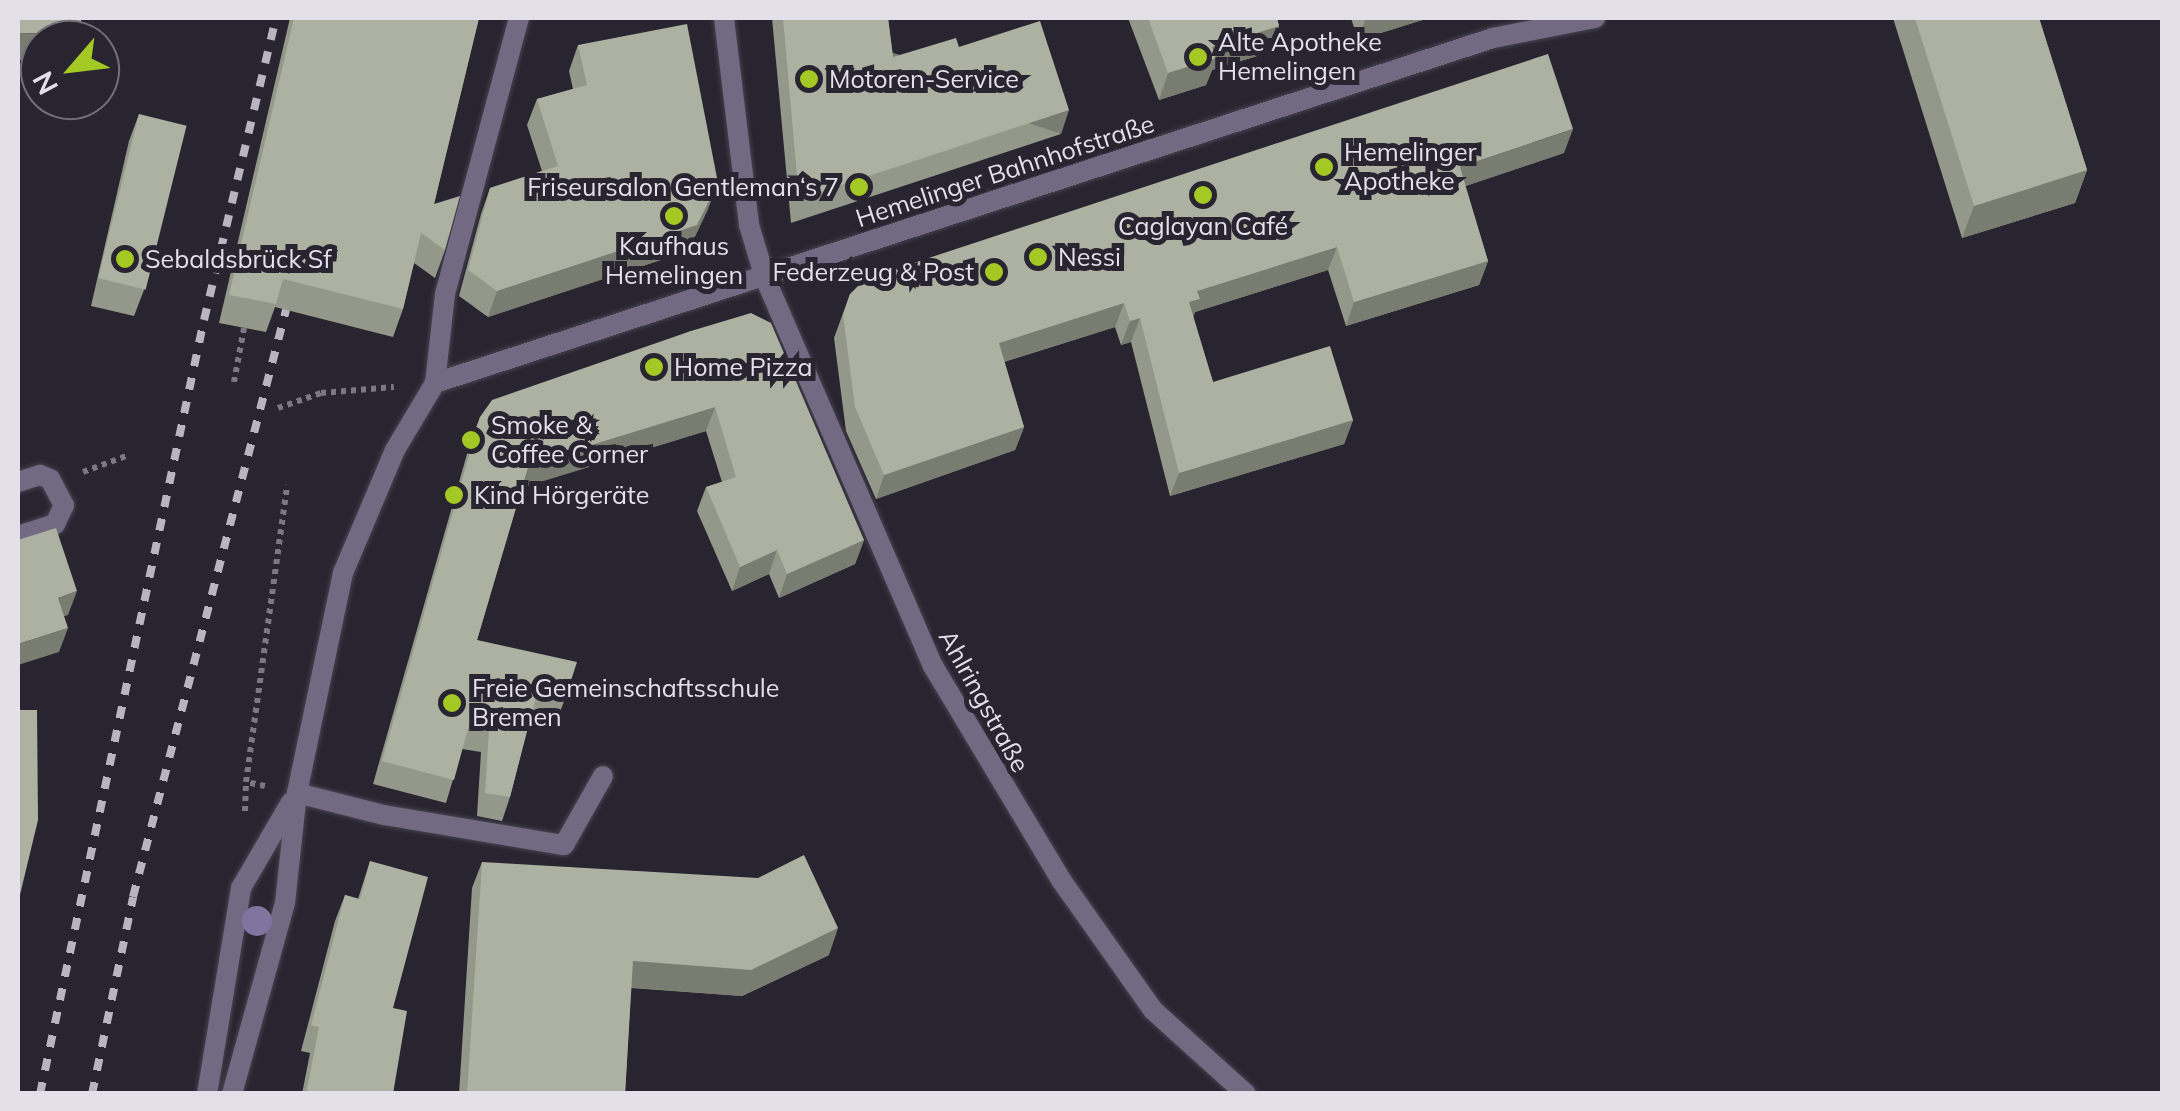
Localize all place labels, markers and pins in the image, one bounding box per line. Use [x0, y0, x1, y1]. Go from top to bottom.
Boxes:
place label: Alte Apotheke Hemelingen [1218, 28, 1382, 87]
marker: Alte Apotheke Hemelingen [1187, 46, 1209, 68]
place label: Motoren-Service [829, 64, 1019, 94]
marker: Motoren-Service [798, 68, 820, 90]
place label: Hemelinger Apotheke [1344, 138, 1477, 197]
marker: Hemelinger Apotheke [1313, 156, 1335, 178]
place label: Friseursalon Gentleman‘s 7 [527, 172, 839, 202]
marker: Friseursalon Gentleman‘s 7 [848, 176, 870, 198]
marker: Caglayan Café [1192, 184, 1214, 206]
marker: Kaufhaus Hemelingen [663, 205, 685, 227]
place label: Caglayan Café [1118, 211, 1288, 241]
place label: Kaufhaus Hemelingen [605, 232, 743, 291]
place label: Nessi [1058, 242, 1121, 272]
place label: Sebaldsbrück Sf [145, 244, 332, 274]
marker: Nessi [1027, 246, 1049, 268]
marker: Sebaldsbrück Sf [114, 248, 136, 270]
place label: Federzeug & Post [772, 257, 974, 287]
marker: Federzeug & Post [983, 261, 1005, 283]
place label: Home Pizza [674, 352, 813, 382]
marker: Home Pizza [643, 356, 665, 378]
place label: Smoke & Coffee Corner [491, 411, 648, 470]
marker: Smoke & Coffee Corner [460, 429, 482, 451]
place label: Kind Hörgeräte [474, 480, 649, 510]
marker: Kind Hörgeräte [443, 484, 465, 506]
place label: Freie Gemeinschaftsschule Bremen [472, 674, 779, 733]
marker: Freie Gemeinschaftsschule Bremen [441, 692, 463, 714]

